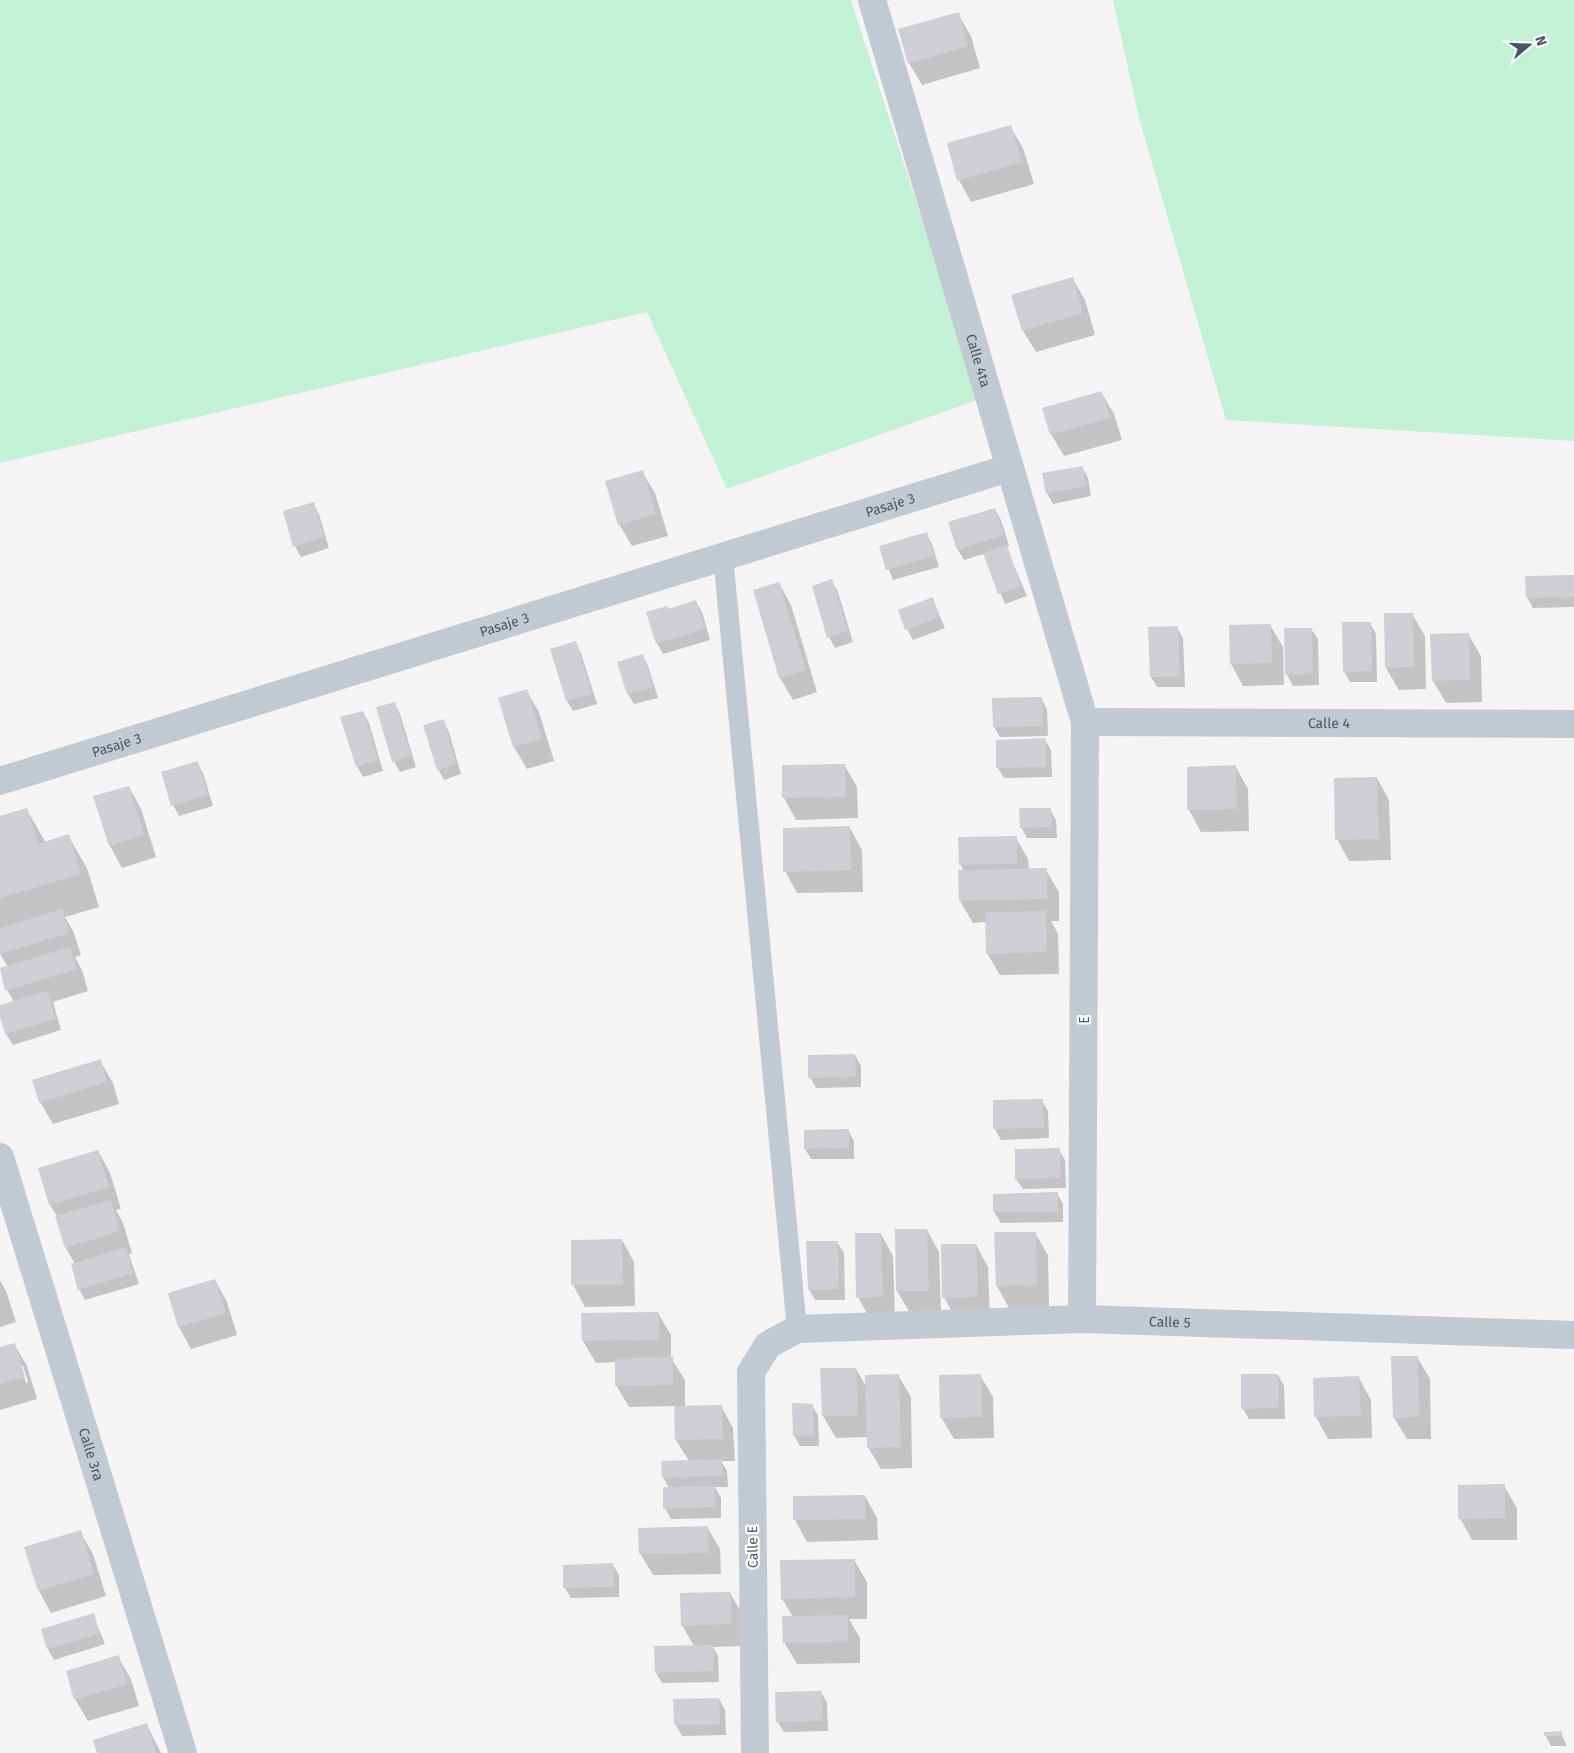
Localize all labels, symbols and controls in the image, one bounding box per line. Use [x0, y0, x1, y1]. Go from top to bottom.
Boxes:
north arrow [1504, 20, 1554, 70]
text: N [1531, 34, 1550, 48]
street label: Calle 4ta [962, 332, 994, 389]
street label: Pasaje 3 [863, 489, 917, 521]
street label: Pasaje 3 [477, 609, 531, 640]
street label: Calle 4 [1308, 714, 1351, 732]
street label: Pasaje 3 [90, 729, 143, 761]
street label: E [1076, 1016, 1093, 1024]
street label: Calle 5 [1149, 1313, 1191, 1331]
street label: Calle 3ra [75, 1426, 107, 1483]
street label: Calle E [744, 1526, 762, 1568]

